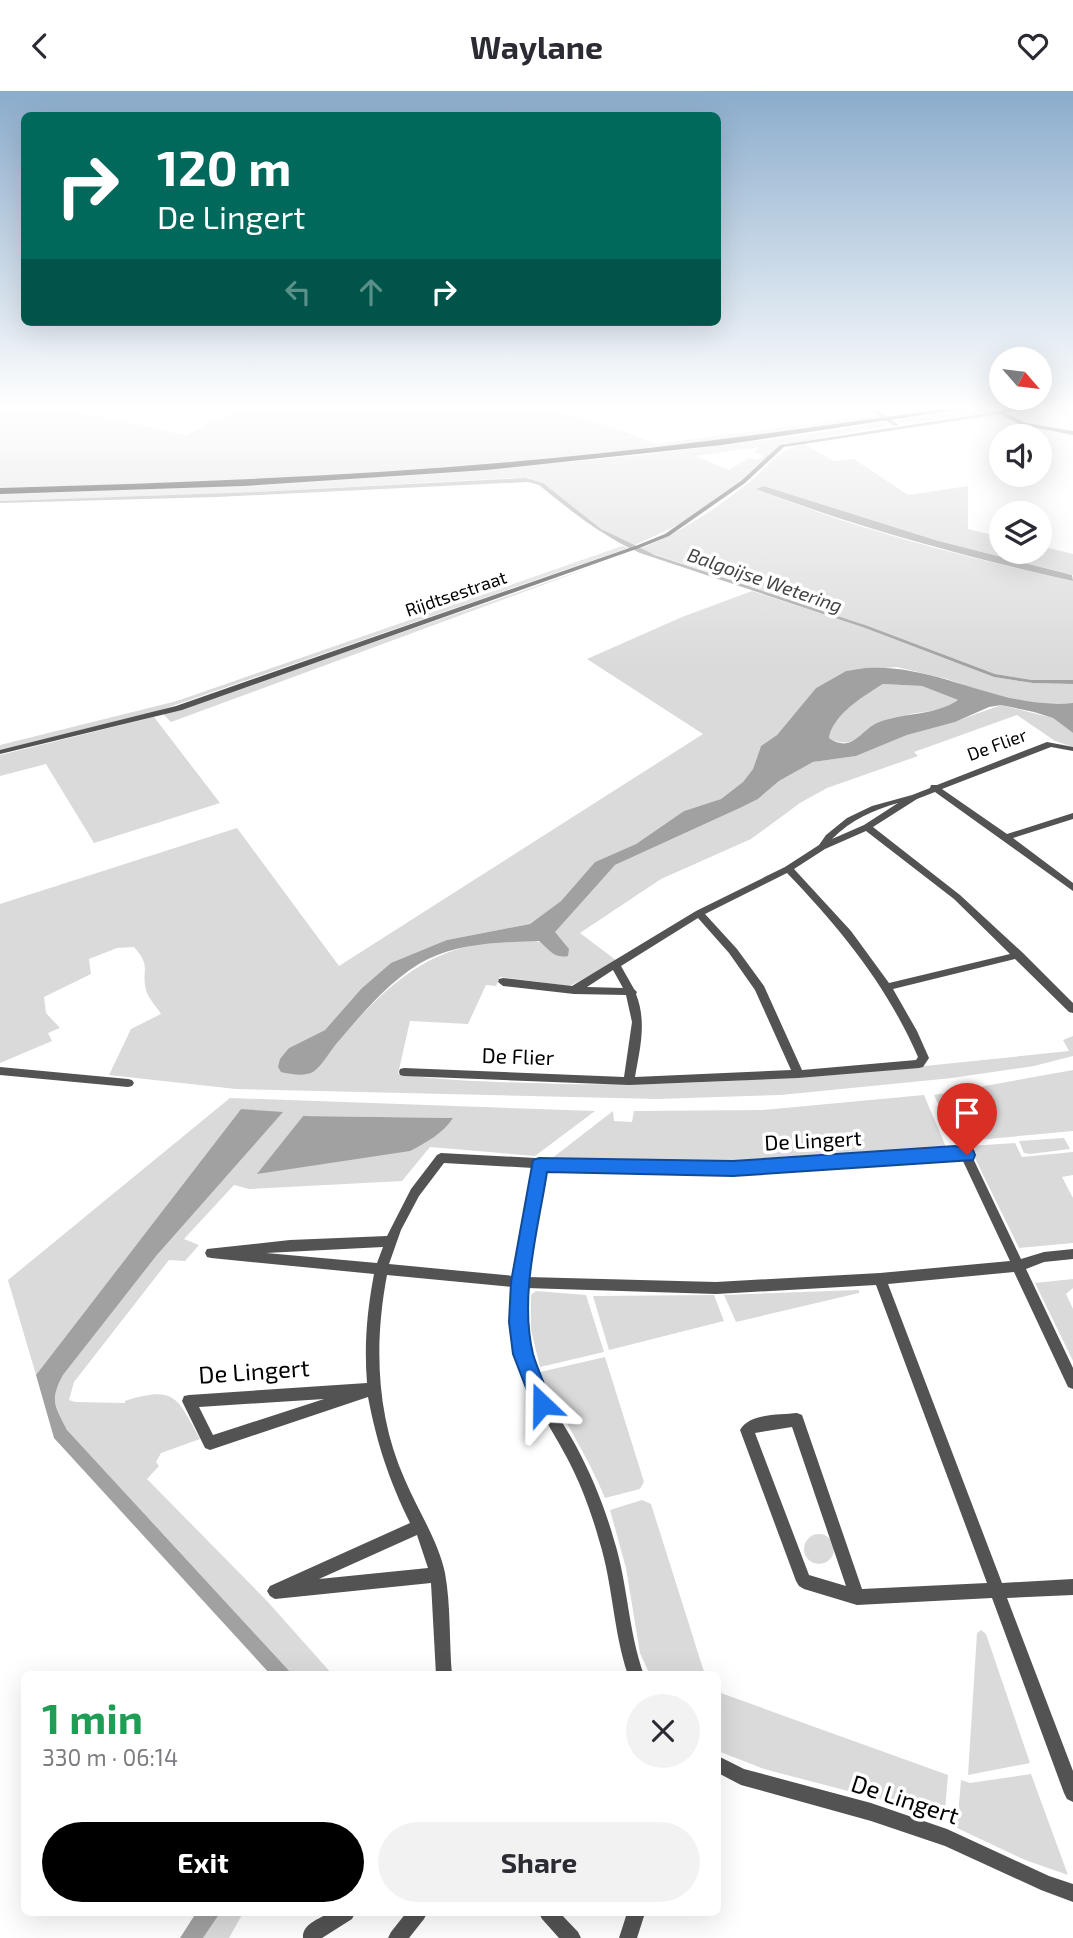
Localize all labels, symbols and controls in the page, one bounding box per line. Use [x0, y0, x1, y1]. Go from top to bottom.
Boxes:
icon: back [21, 27, 59, 65]
text: Waylane [470, 27, 603, 65]
icon: heart [1014, 27, 1052, 65]
text: 120 m [157, 137, 291, 196]
icon: right [42, 140, 133, 231]
text: De Lingert [157, 197, 305, 235]
icon: left [279, 273, 317, 311]
icon: ahead [352, 273, 390, 311]
icon: right [425, 273, 463, 311]
north arrow [989, 347, 1052, 409]
map controls [989, 347, 1052, 564]
button: sound [989, 424, 1052, 487]
button: layers [989, 501, 1052, 564]
water label: Balgoijse Wetering [685, 542, 846, 617]
street label: Rijdtsestraat [402, 565, 509, 621]
street label: De Flier [964, 723, 1030, 765]
street label: De Flier [481, 1042, 555, 1069]
pin [937, 1083, 997, 1155]
icon: arrive [948, 1094, 986, 1132]
street label: De Lingert [764, 1124, 862, 1155]
street label: De Lingert [197, 1352, 310, 1389]
position arrow [505, 1367, 579, 1441]
text: 1 min [42, 1692, 143, 1742]
button: close [626, 1694, 700, 1768]
text: 330 m · 06:14 [42, 1743, 178, 1771]
street label: De Lingert [848, 1768, 963, 1830]
button: Exit [42, 1822, 364, 1902]
button: Share [378, 1822, 700, 1902]

